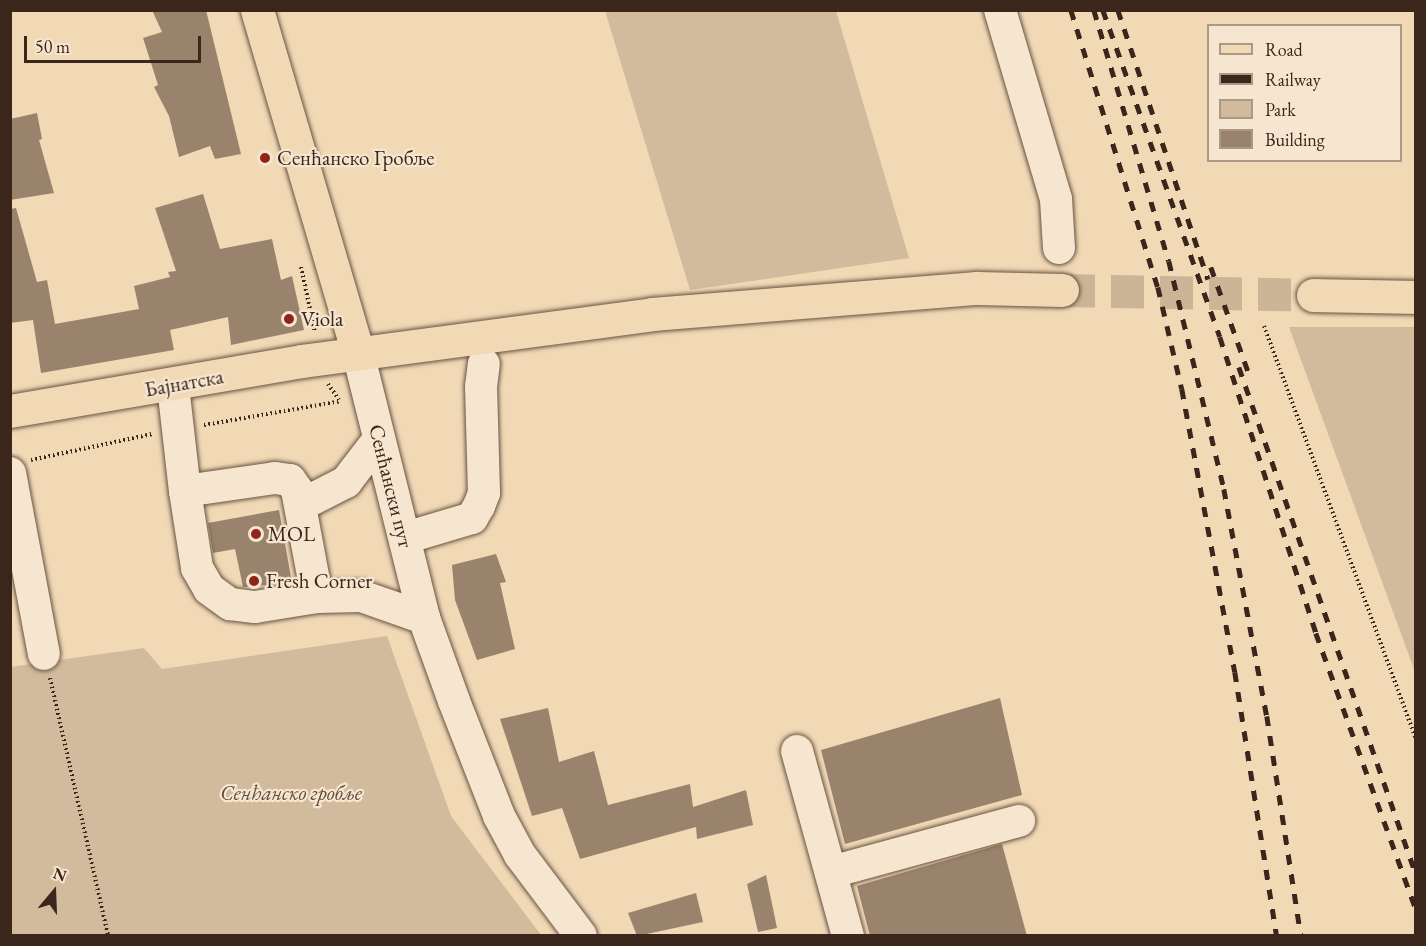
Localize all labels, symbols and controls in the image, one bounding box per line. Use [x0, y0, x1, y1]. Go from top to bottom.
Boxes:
scale bar [27, 24, 204, 62]
legend [1207, 24, 1402, 162]
text: 50 m [35, 35, 70, 58]
text: Road [1265, 38, 1303, 61]
text: Railway [1265, 68, 1321, 91]
text: Park [1265, 98, 1296, 121]
text: Building [1265, 128, 1325, 151]
place label: Сенћанско Гробље [277, 145, 434, 171]
marker: Сенћанско Гробље [258, 151, 272, 165]
place label: Viola [301, 306, 343, 332]
marker: Viola [282, 312, 296, 326]
street label: Бајнатска [143, 364, 225, 402]
street label: Сенћански пут [364, 422, 418, 550]
place label: MOL [268, 521, 315, 547]
marker: MOL [249, 527, 263, 541]
place label: Fresh Corner [266, 568, 372, 594]
marker: Fresh Corner [247, 574, 261, 588]
park label: Сенћанско гробље [220, 780, 362, 806]
north arrow [24, 862, 84, 922]
text: N [50, 862, 70, 887]

